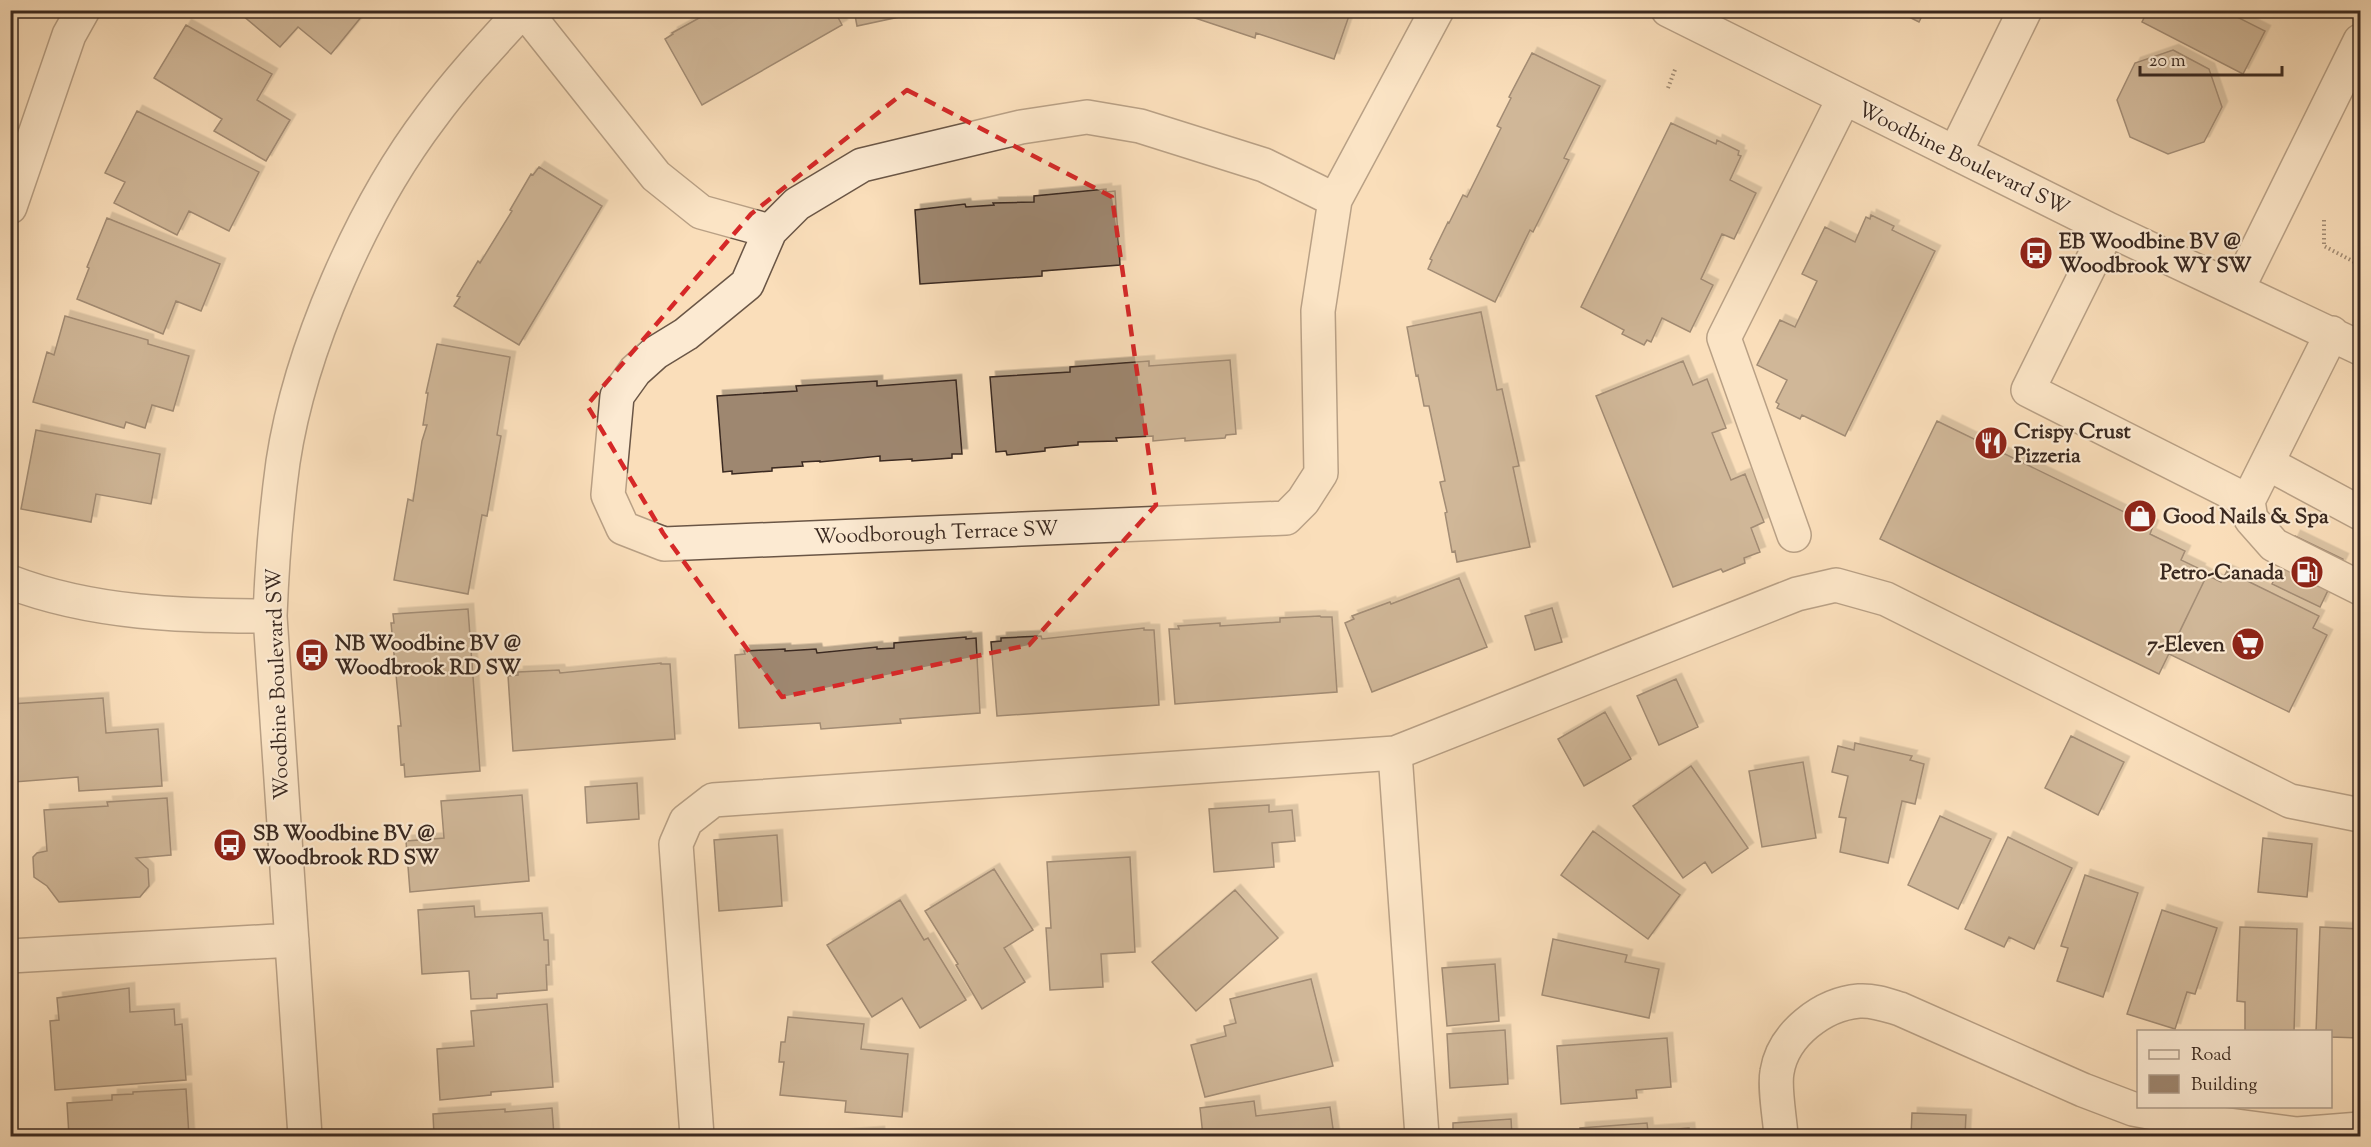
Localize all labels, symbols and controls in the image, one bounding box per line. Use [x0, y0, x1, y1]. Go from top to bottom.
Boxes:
scale bar [2140, 39, 2282, 77]
text: 20 m [2149, 49, 2186, 75]
street label: Woodbine Boulevard SW [1852, 95, 2074, 224]
place label: EB Woodbine BV @ Woodbrook WY SW [2059, 228, 2252, 282]
bus stop icon: EB Woodbine BV @ Woodbrook WY SW [2018, 235, 2054, 271]
place label: Crispy Crust Pizzeria [2014, 418, 2132, 472]
restaurant icon: Crispy Crust Pizzeria [1973, 425, 2009, 461]
shop icon: Good Nails & Spa [2122, 498, 2158, 534]
place label: Good Nails & Spa [2163, 503, 2329, 533]
street label: Woodborough Terrace SW [813, 515, 1059, 553]
fuel station icon: Petro-Canada [2289, 554, 2325, 590]
place label: Petro-Canada [2160, 559, 2284, 589]
street label: Woodbine Boulevard SW [260, 567, 298, 800]
supermarket icon: 7-Eleven [2230, 626, 2266, 662]
place label: NB Woodbine BV @ Woodbrook RD SW [335, 630, 522, 684]
place label: 7-Eleven [2147, 631, 2226, 661]
bus stop icon: NB Woodbine BV @ Woodbrook RD SW [294, 637, 330, 673]
place label: SB Woodbine BV @ Woodbrook RD SW [253, 820, 440, 874]
bus stop icon: SB Woodbine BV @ Woodbrook RD SW [212, 827, 248, 863]
legend [2137, 1030, 2332, 1108]
text: Road [2191, 1043, 2231, 1069]
text: Building [2191, 1073, 2257, 1099]

